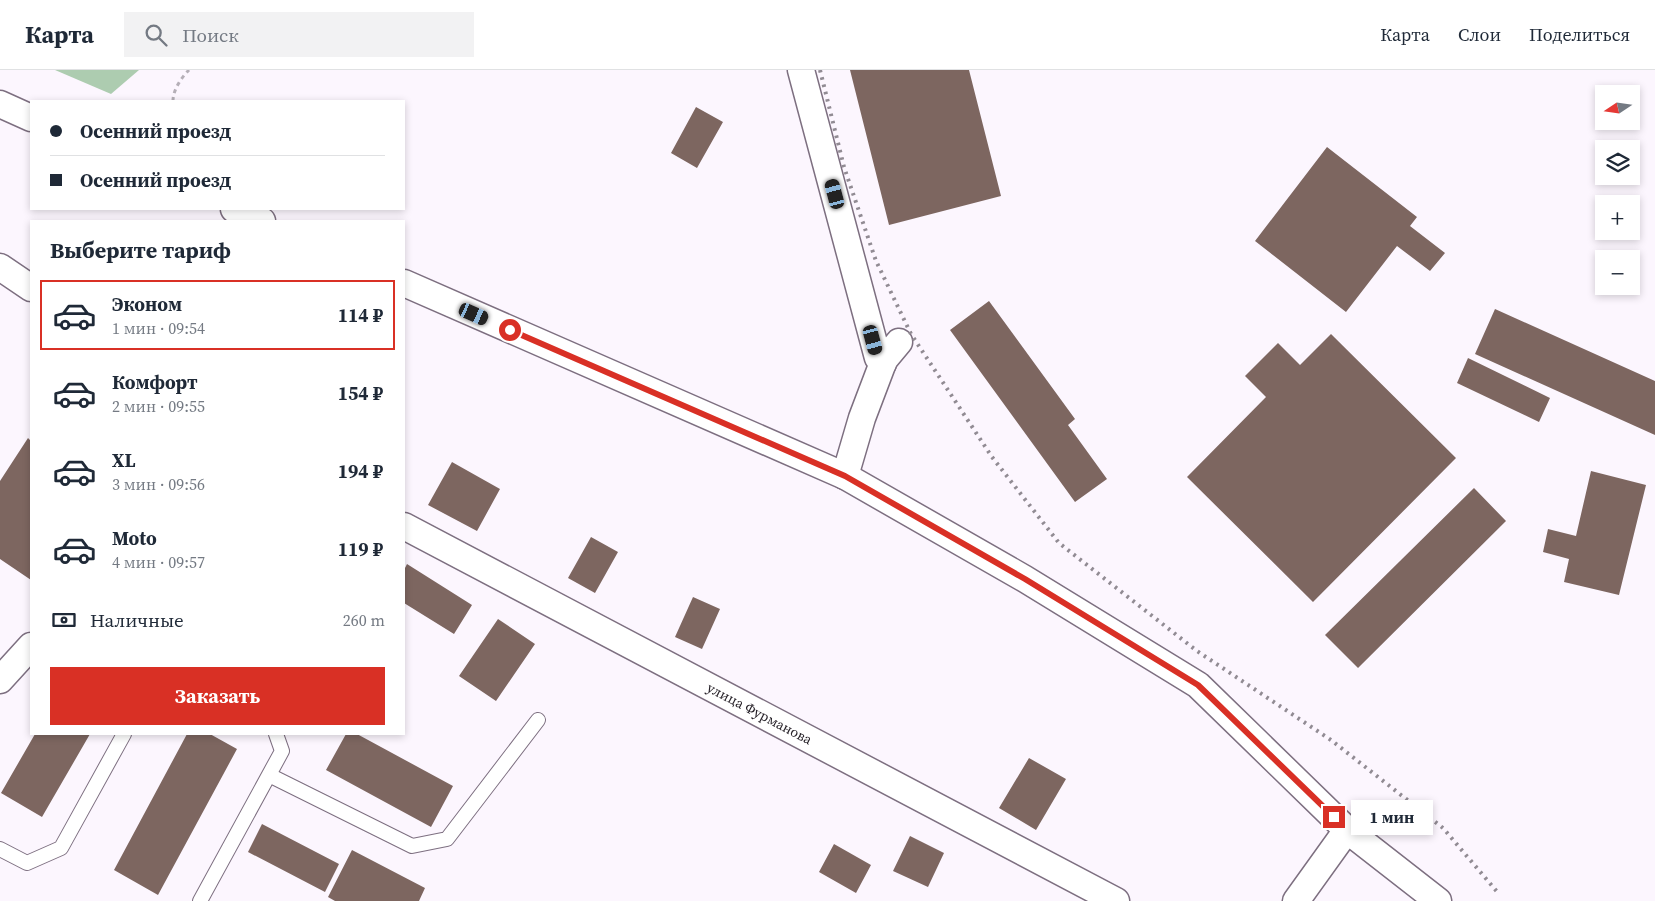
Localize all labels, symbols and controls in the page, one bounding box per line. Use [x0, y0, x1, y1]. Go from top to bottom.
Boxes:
search box [124, 12, 474, 57]
text: Карта [25, 18, 94, 51]
icon: search [142, 21, 170, 49]
text: Поиск [182, 22, 239, 48]
text: Карта [1380, 22, 1430, 47]
text: Слои [1458, 22, 1501, 47]
text: Поделиться [1529, 22, 1630, 47]
north arrow [1595, 85, 1640, 130]
map controls [1595, 85, 1640, 295]
text: Осенний проезд [80, 118, 231, 144]
button: layers [1595, 140, 1640, 185]
text: Осенний проезд [80, 167, 231, 193]
car [823, 178, 846, 210]
button: + [1595, 195, 1640, 240]
text: Выберите тариф [50, 235, 231, 265]
button: − [1595, 250, 1640, 295]
text: Эконом [112, 291, 182, 317]
icon: car [52, 293, 97, 338]
car [457, 301, 490, 327]
text: 114 ₽ [338, 302, 383, 328]
text: 1 мин · 09:54 [112, 317, 205, 339]
route start [499, 319, 521, 341]
car [861, 324, 884, 356]
text: Комфорт [112, 369, 198, 395]
icon: car [52, 371, 97, 416]
text: 154 ₽ [338, 380, 383, 406]
text: 2 мин · 09:55 [112, 395, 205, 417]
text: XL [112, 447, 135, 473]
icon: car [52, 449, 97, 494]
text: 194 ₽ [338, 458, 383, 484]
text: 3 мин · 09:56 [112, 473, 205, 495]
text: Moto [112, 525, 157, 551]
icon: car [52, 527, 97, 572]
text: 119 ₽ [338, 536, 383, 562]
text: 4 мин · 09:57 [112, 551, 205, 573]
icon: cash [50, 606, 78, 634]
text: Наличные [90, 607, 184, 633]
text: 260 m [343, 609, 385, 631]
button: Заказать [50, 667, 385, 725]
street label: улица Фурманова [704, 677, 817, 750]
callout: 1 мин [1352, 800, 1434, 834]
route end [1323, 806, 1345, 828]
text: 1 мин [1370, 806, 1414, 828]

